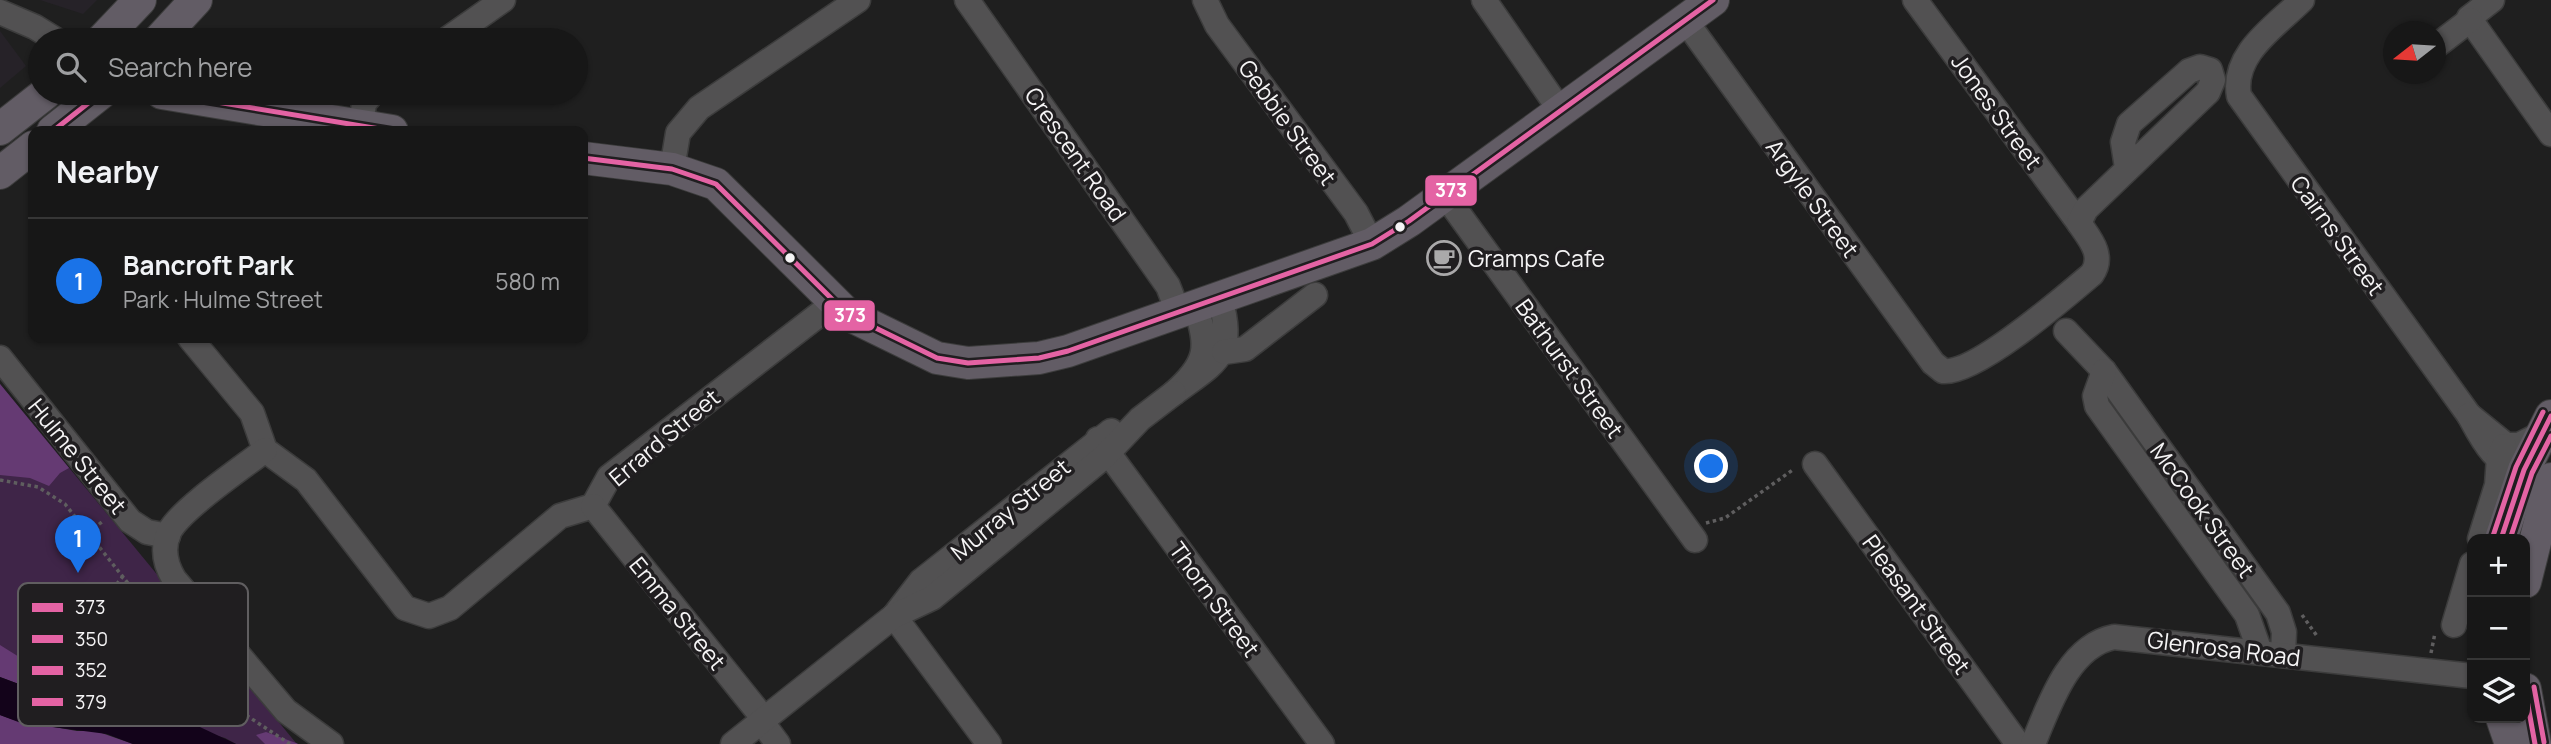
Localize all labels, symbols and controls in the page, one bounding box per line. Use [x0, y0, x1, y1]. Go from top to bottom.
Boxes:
north arrow [2383, 21, 2446, 84]
search box [28, 28, 588, 105]
street label: Jones Street [1944, 47, 2050, 175]
icon: search [52, 48, 90, 86]
text: Search here [108, 49, 253, 85]
street label: Gebbie Street [1232, 53, 1344, 191]
street label: Crescent Road [1018, 80, 1134, 228]
street label: Argyle Street [1759, 132, 1867, 264]
text: Nearby [56, 151, 159, 192]
street label: Cairns Street [2284, 169, 2392, 301]
line badge: 373 [1424, 174, 1478, 207]
text: 373 [1435, 177, 1467, 203]
unlabelled marker [1393, 220, 1407, 234]
cafe icon: Gramps Cafe [1425, 239, 1463, 277]
place label: Gramps Cafe [1468, 242, 1605, 274]
text: Bancroft Park [123, 247, 293, 283]
unlabelled marker [783, 251, 797, 265]
text: 1 [74, 265, 84, 297]
text: 580 m [495, 265, 560, 297]
text: Park · Hulme Street [123, 283, 323, 315]
street label: Bathurst Street [1509, 292, 1631, 444]
line badge: 373 [823, 299, 876, 332]
text: 373 [834, 302, 866, 328]
street label: Errard Street [602, 381, 726, 493]
street label: Hulme Street [22, 392, 134, 520]
street label: McCook Street [2143, 436, 2263, 584]
your location [1694, 449, 1728, 483]
street label: Murray Street [943, 451, 1077, 567]
pin: 1 [55, 515, 101, 573]
street label: Pleasant Street [1856, 528, 1978, 680]
map controls [2467, 534, 2530, 723]
button: + [2467, 534, 2530, 597]
street label: Thorn Street [1162, 535, 1268, 663]
street label: Emma Street [622, 550, 734, 676]
legend [18, 583, 248, 726]
text: 373 [75, 594, 106, 620]
button: − [2467, 597, 2530, 660]
street label: Glenrosa Road [2146, 623, 2302, 673]
text: 350 [75, 626, 108, 652]
text: 352 [75, 657, 107, 683]
button: layers [2467, 660, 2530, 723]
text: 379 [75, 689, 107, 715]

